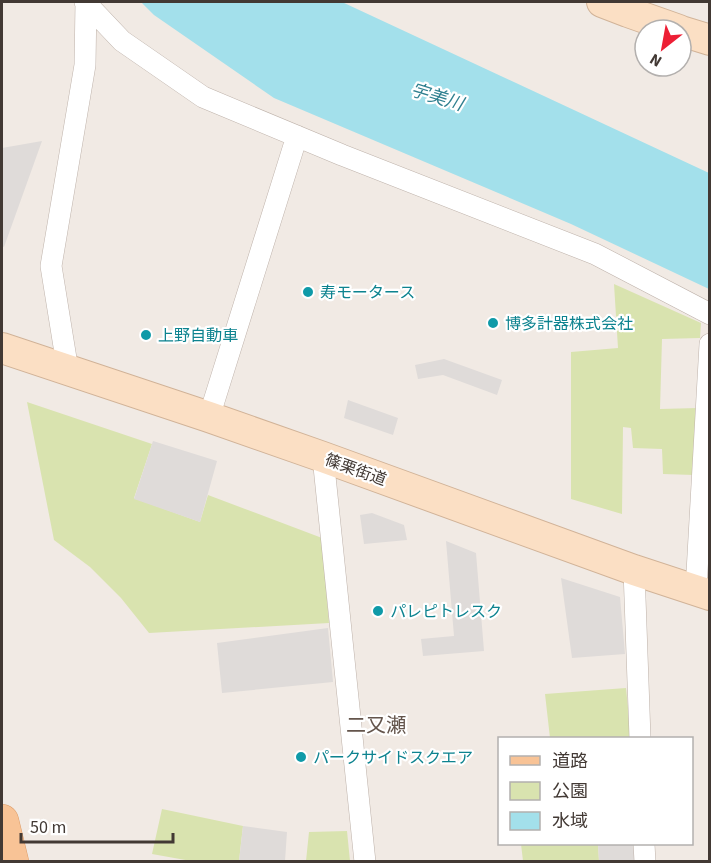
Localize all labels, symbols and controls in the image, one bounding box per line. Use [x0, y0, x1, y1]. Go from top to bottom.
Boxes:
north arrow [633, 18, 693, 78]
text: N [646, 48, 666, 72]
water label: 宇美川 [407, 78, 468, 118]
place label: 寿モータース [320, 282, 415, 304]
marker: 寿モータース [301, 285, 315, 299]
place label: 博多計器株式会社 [505, 313, 633, 335]
marker: 博多計器株式会社 [486, 316, 500, 330]
place label: 上野自動車 [158, 325, 238, 347]
marker: 上野自動車 [139, 328, 153, 342]
street label: 篠栗街道 [322, 449, 389, 491]
place label: パレピトレスク [390, 601, 502, 623]
marker: パレピトレスク [371, 604, 385, 618]
district label: 二又瀬 [346, 712, 406, 740]
legend [498, 737, 693, 845]
place label: パークサイドスクエア [313, 747, 473, 769]
text: 道路 [552, 749, 588, 774]
marker: パークサイドスクエア [294, 750, 308, 764]
text: 公園 [552, 779, 588, 804]
scale bar [21, 806, 172, 844]
text: 水域 [552, 809, 588, 834]
text: 50 m [30, 815, 66, 840]

